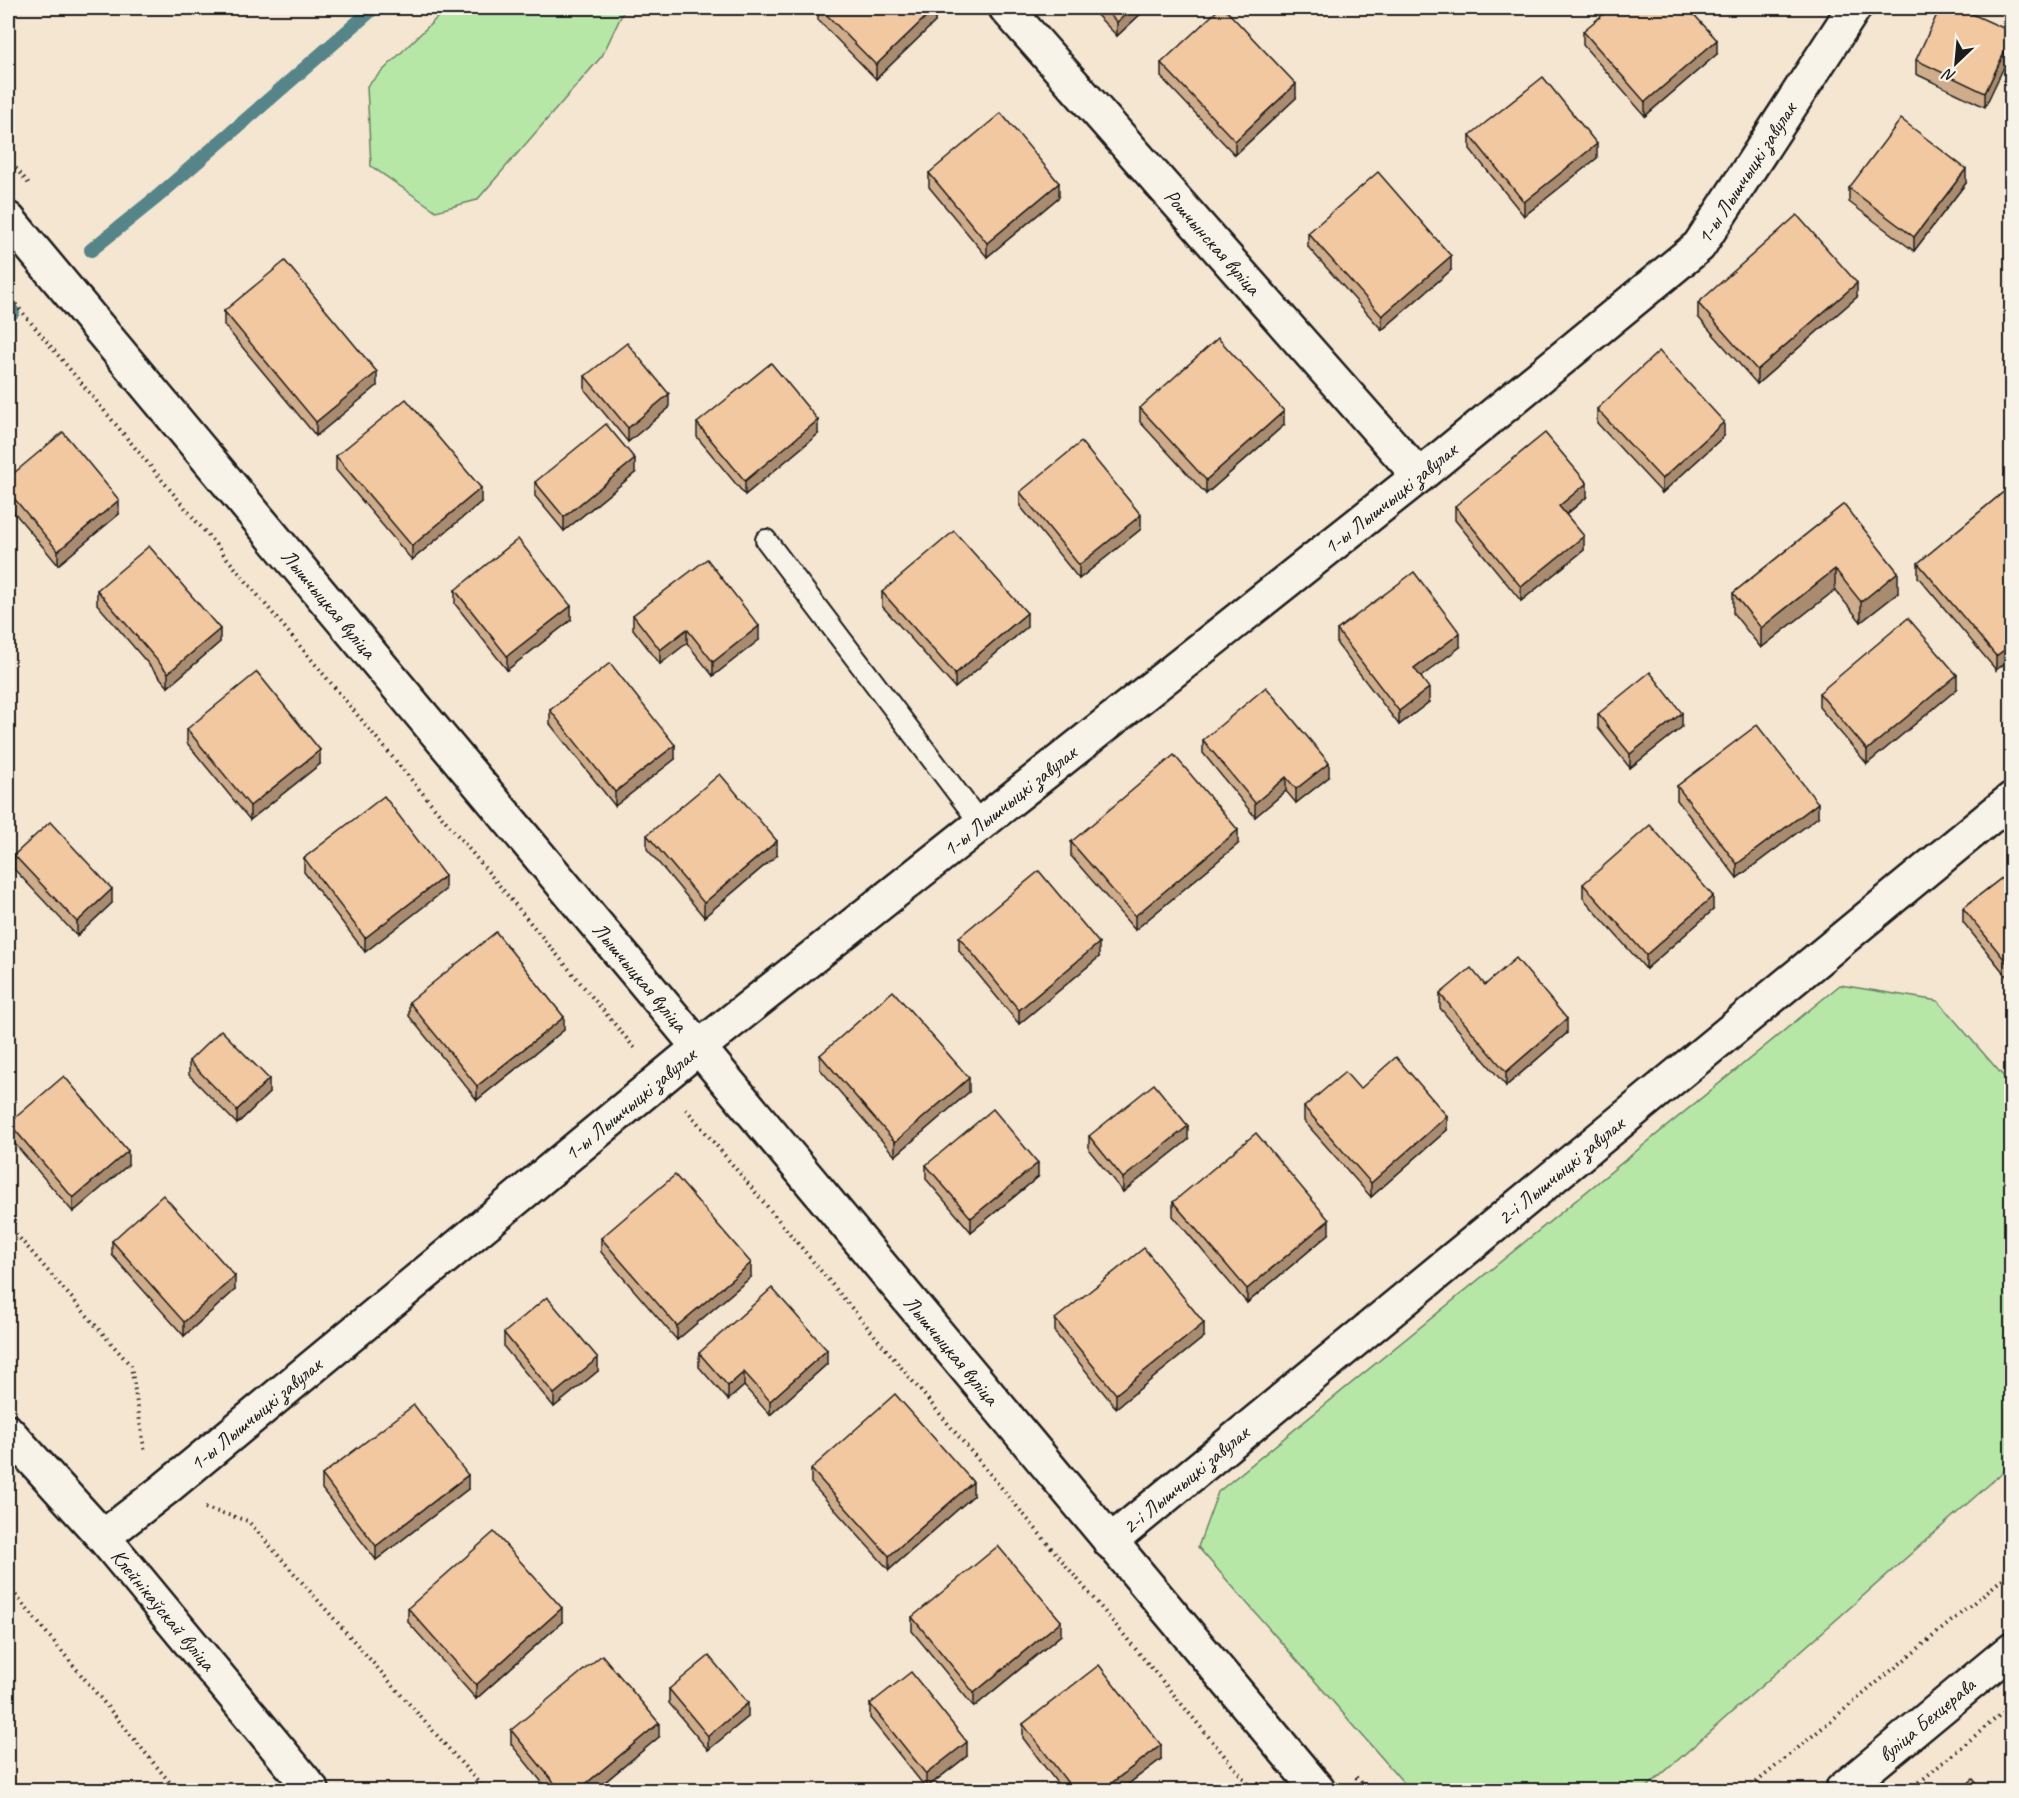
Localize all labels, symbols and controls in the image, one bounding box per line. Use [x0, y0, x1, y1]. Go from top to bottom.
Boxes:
north arrow [1926, 33, 1986, 93]
text: N [1938, 63, 1959, 87]
street label: 1-ы Лышчыцкі завулак [1691, 95, 1803, 249]
street label: Рошчынская вуліца [1159, 183, 1267, 302]
street label: 1-ы Лышчыцкі завулак [1318, 436, 1464, 560]
street label: Лышчыцкая вуліца [276, 544, 383, 665]
street label: 1-ы Лышчыцкі завулак [937, 738, 1084, 862]
street label: Лышчыцкая вуліца [587, 917, 694, 1038]
street label: 1-ы Лышчыцкі завулак [559, 1041, 703, 1166]
street label: 2-і Лышчыцкі завулак [1492, 1109, 1631, 1231]
street label: Лышчыцкая вуліца [898, 1290, 1006, 1412]
street label: 1-ы Лышчыцкі завулак [184, 1350, 329, 1476]
street label: 2-і Лышчыцкі завулак [1117, 1418, 1256, 1540]
street label: Клейнікаўскай вуліца [105, 1544, 222, 1677]
street label: вуліца Бехцерава [1873, 1671, 1982, 1767]

